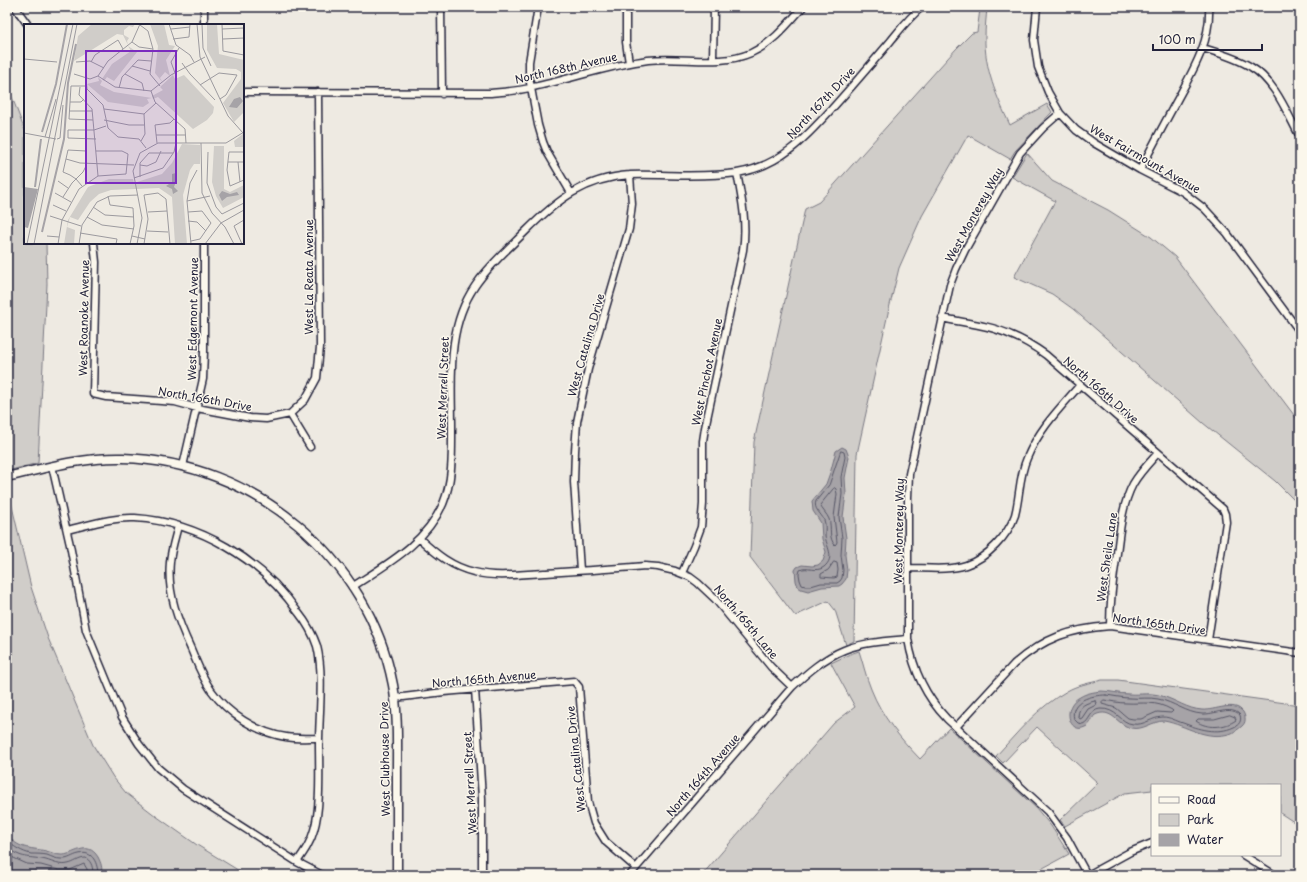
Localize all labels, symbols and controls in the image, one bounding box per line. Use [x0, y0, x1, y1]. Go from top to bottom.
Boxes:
inset map [24, 24, 244, 244]
scale bar [1153, 26, 1262, 52]
text: 100 m [1159, 30, 1196, 48]
street label: North 168th Avenue [513, 47, 619, 88]
street label: North 167th Drive [783, 63, 859, 143]
street label: West Fairmount Avenue [1087, 120, 1204, 197]
street label: West Monterey Way [940, 164, 1007, 265]
street label: West La Reata Avenue [300, 219, 317, 335]
street label: West Edgemont Avenue [183, 257, 202, 381]
street label: West Roanoke Avenue [74, 260, 93, 376]
street label: West Catalina Drive [563, 291, 608, 399]
street label: West Pinchot Avenue [687, 316, 726, 427]
street label: West Merrell Street [432, 336, 453, 440]
street label: North 166th Drive [1060, 352, 1143, 427]
street label: North 166th Drive [157, 382, 253, 415]
street label: West Monterey Way [889, 478, 908, 584]
street label: West Sheila Lane [1092, 511, 1121, 603]
street label: North 165th Lane [710, 581, 783, 663]
street label: North 165th Drive [1111, 609, 1207, 638]
street label: North 165th Avenue [431, 665, 537, 692]
street label: West Clubhouse Drive [375, 701, 394, 817]
street label: West Catalina Drive [561, 705, 590, 813]
street label: North 164th Avenue [662, 730, 743, 820]
street label: West Merrell Street [458, 731, 481, 835]
legend [1151, 784, 1281, 856]
text: Road [1187, 790, 1216, 808]
text: Park [1187, 810, 1214, 828]
text: Water [1187, 830, 1224, 848]

